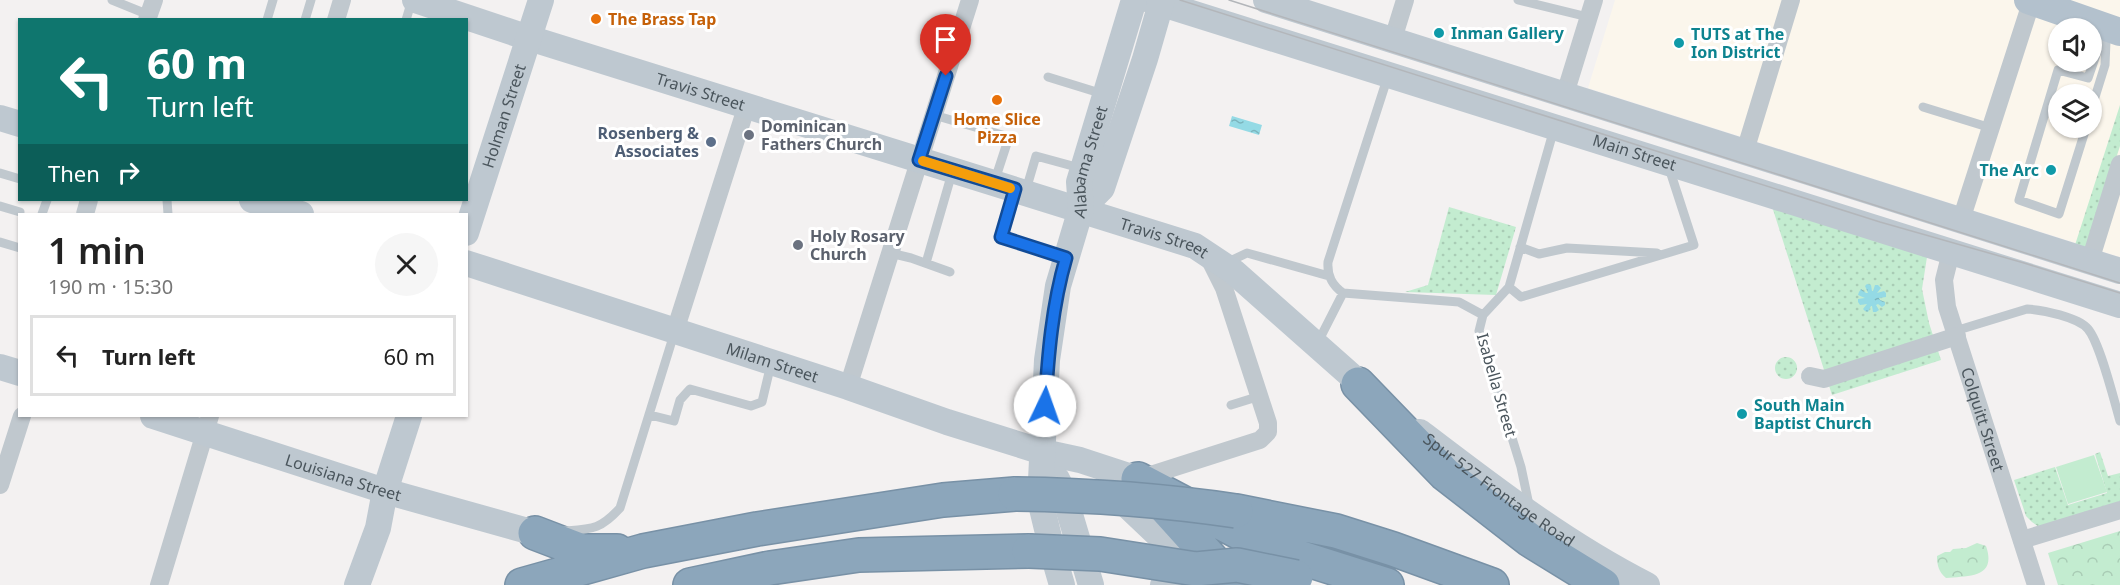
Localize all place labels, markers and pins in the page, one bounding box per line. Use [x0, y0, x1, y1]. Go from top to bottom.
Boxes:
place label: The Brass Tap [608, 8, 716, 30]
marker: The Brass Tap [589, 12, 603, 26]
pin [920, 14, 971, 76]
place label: Inman Gallery [1451, 22, 1565, 44]
place label: TUTS at The Ion District [1691, 23, 1784, 63]
marker: Inman Gallery [1432, 26, 1446, 40]
marker: TUTS at The Ion District [1672, 36, 1686, 50]
marker: Home Slice Pizza [990, 93, 1004, 107]
place label: Home Slice Pizza [953, 108, 1041, 148]
place label: Dominican Fathers Church [761, 115, 882, 155]
place label: Rosenberg & Associates [598, 122, 699, 162]
marker: Dominican Fathers Church [742, 128, 756, 142]
marker: Rosenberg & Associates [704, 135, 718, 149]
place label: The Arc [1979, 159, 2039, 181]
marker: The Arc [2044, 163, 2058, 177]
place label: Holy Rosary Church [810, 225, 906, 265]
marker: Holy Rosary Church [791, 238, 805, 252]
place label: South Main Baptist Church [1754, 394, 1872, 434]
marker: South Main Baptist Church [1735, 407, 1749, 421]

